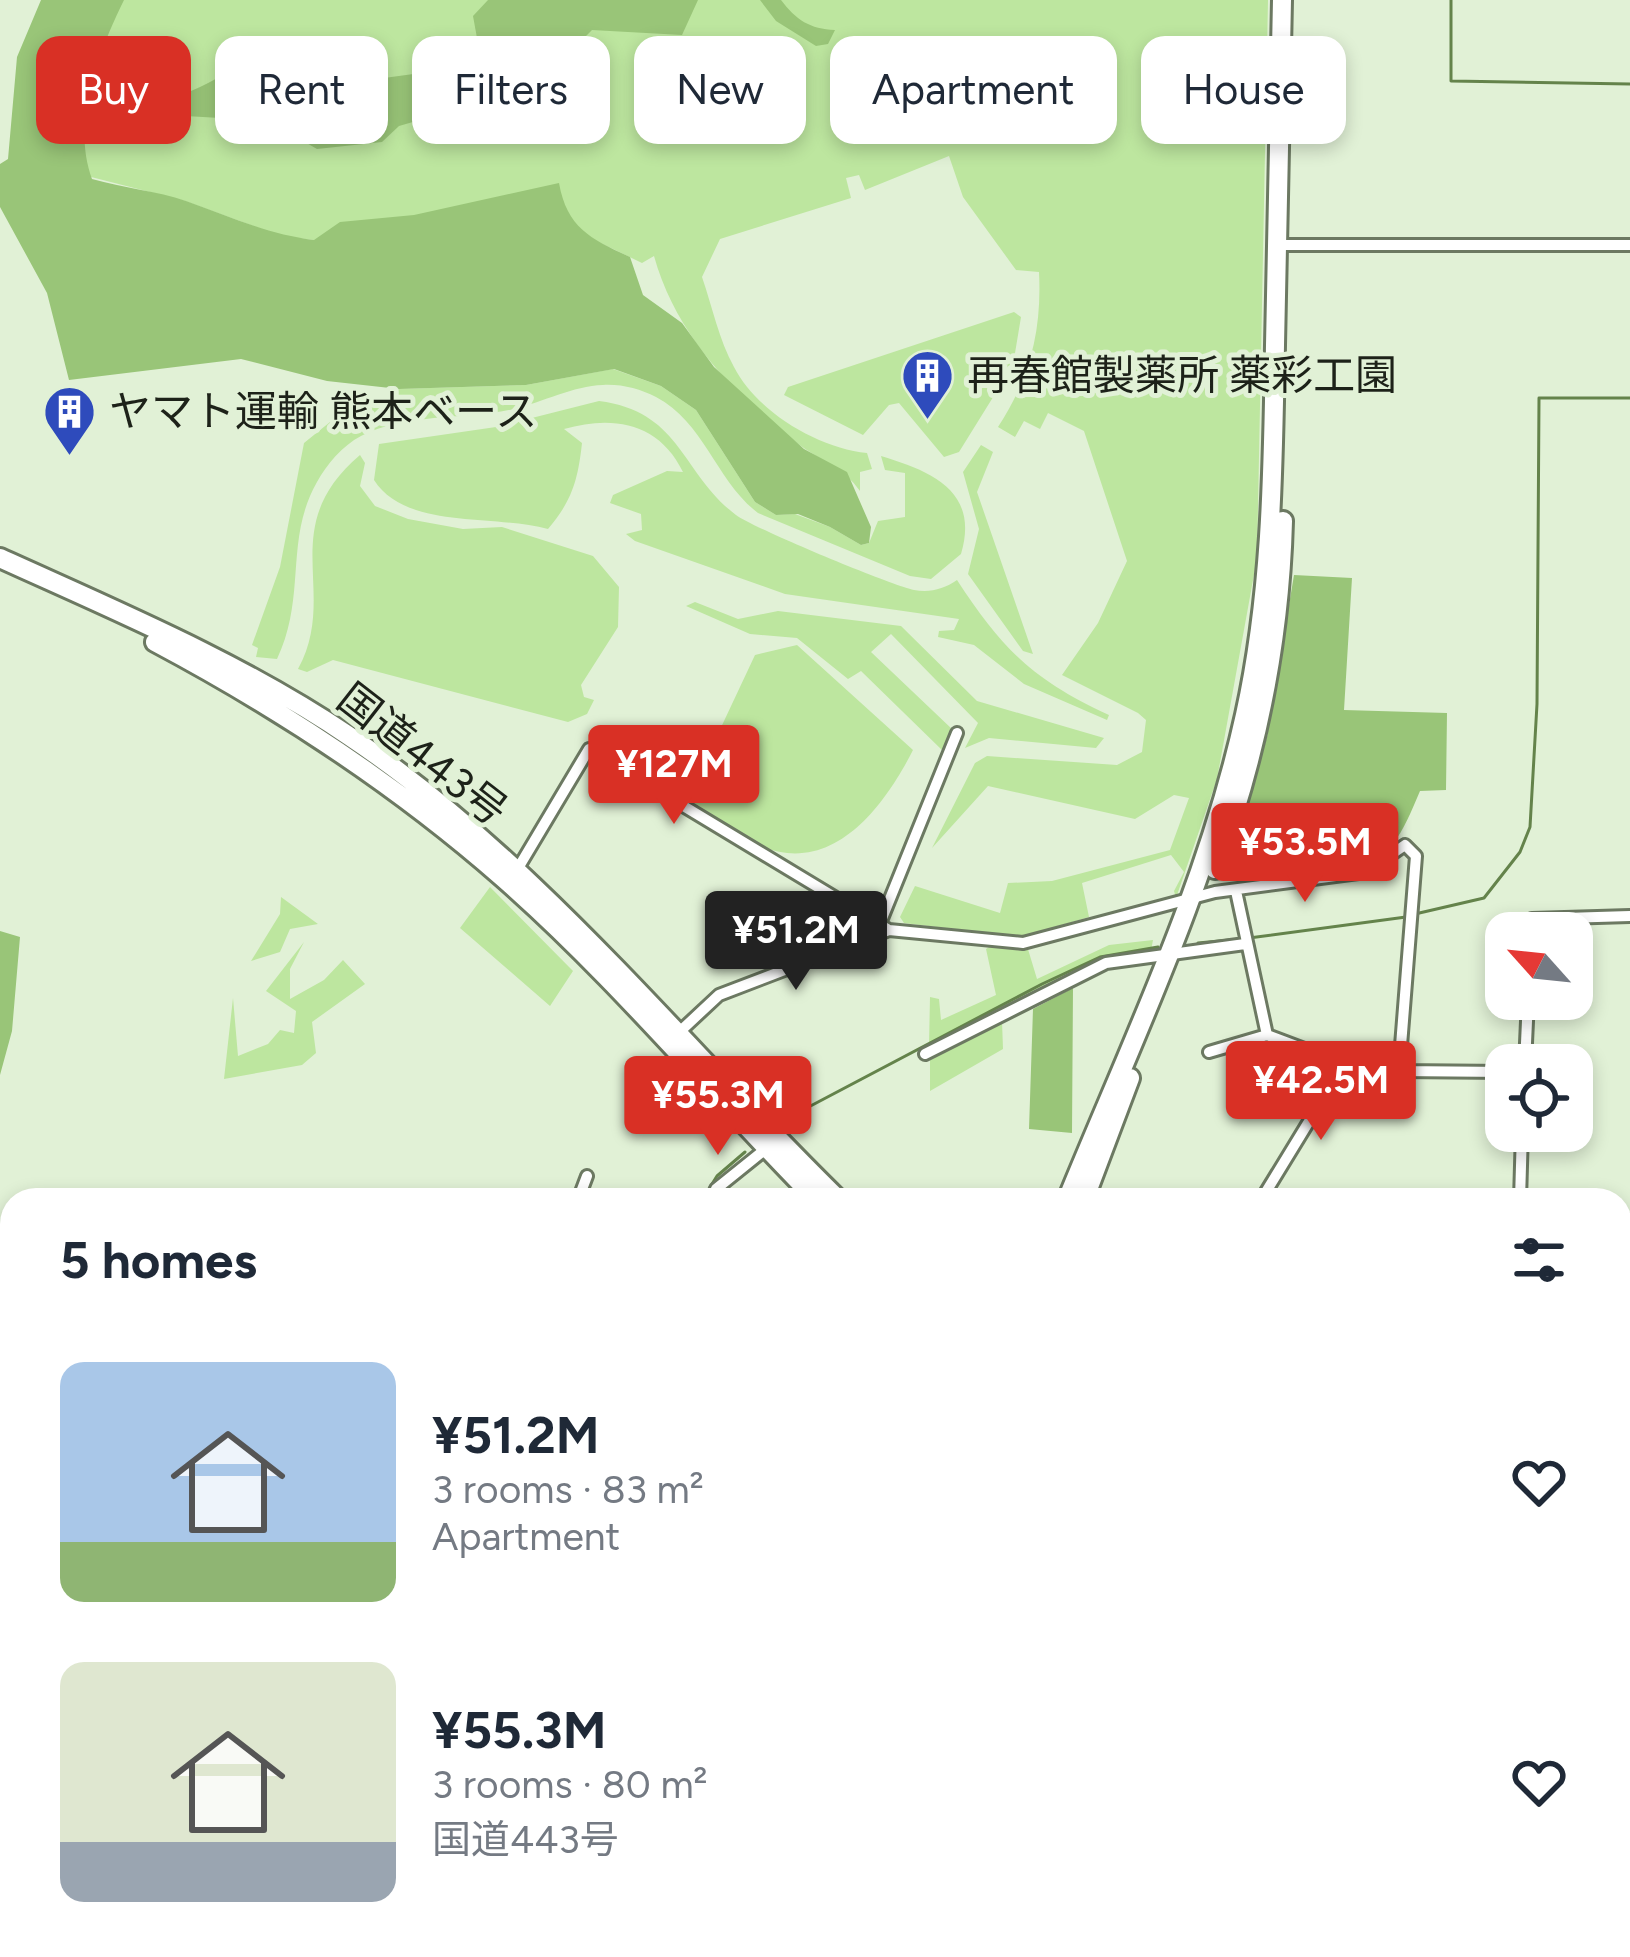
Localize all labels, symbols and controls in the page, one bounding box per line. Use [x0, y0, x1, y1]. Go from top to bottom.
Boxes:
chip: Buy [36, 36, 191, 144]
chip: Rent [215, 36, 388, 144]
chip: Filters [412, 36, 610, 144]
chip: New [634, 36, 806, 144]
chip: Apartment [830, 36, 1117, 144]
chip: House [1141, 36, 1346, 144]
building icon: 再春館製薬所 薬彩工園 [900, 347, 956, 421]
place label: 再春館製薬所 薬彩工園 [967, 350, 1397, 401]
building icon: ヤマト運輸 熊本ベース [42, 383, 98, 457]
place label: ヤマト運輸 熊本ベース [109, 386, 537, 437]
street label: 国道443号 [328, 672, 518, 836]
pin: ¥127M [590, 725, 758, 827]
text: ¥127M [615, 740, 733, 787]
pin: ¥53.5M [1207, 803, 1403, 905]
text: ¥53.5M [1238, 818, 1372, 865]
pin: ¥51.2M [698, 891, 894, 993]
text: ¥51.2M [732, 906, 860, 953]
north arrow [1485, 912, 1593, 1020]
map controls [1485, 912, 1593, 1152]
pin: ¥42.5M [1223, 1041, 1419, 1143]
button: locate [1485, 1044, 1593, 1152]
pin: ¥55.3M [620, 1056, 816, 1158]
text: ¥42.5M [1253, 1056, 1389, 1103]
text: ¥55.3M [651, 1071, 785, 1118]
icon: filters [1506, 1227, 1572, 1293]
text: 5 homes [60, 1230, 257, 1291]
text: ¥51.2M [432, 1405, 599, 1466]
icon: home [156, 1410, 300, 1554]
icon: heart [1506, 1449, 1572, 1515]
text: 3 rooms · 83 m² [432, 1466, 704, 1513]
text: Apartment [432, 1513, 620, 1560]
text: ¥55.3M [432, 1700, 606, 1761]
icon: home [156, 1710, 300, 1854]
icon: heart [1506, 1749, 1572, 1815]
text: 3 rooms · 80 m² [432, 1761, 708, 1808]
text: 国道443号 [432, 1816, 619, 1863]

